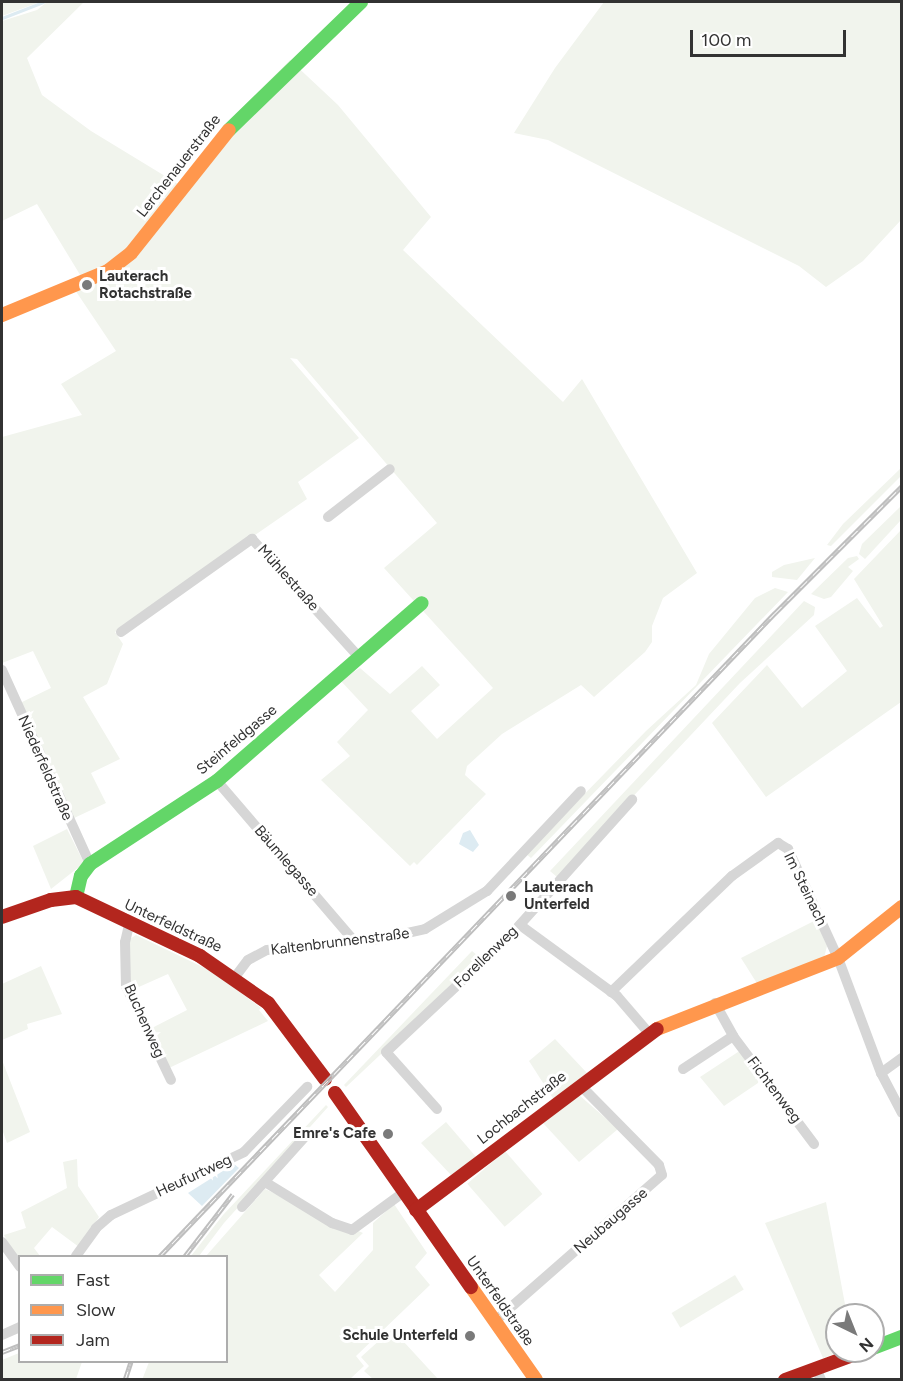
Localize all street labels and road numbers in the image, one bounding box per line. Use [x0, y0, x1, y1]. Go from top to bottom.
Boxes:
street label: Lerchenauerstraße [133, 111, 225, 221]
street label: Mühlestraße [254, 541, 322, 615]
street label: Steinfeldgasse [193, 701, 281, 779]
street label: Niederfeldstraße [14, 713, 76, 823]
street label: Bäumlegasse [250, 822, 322, 900]
street label: Im Steinach [779, 849, 831, 929]
street label: Unterfeldstraße [121, 896, 225, 956]
street label: Forellenweg [450, 922, 522, 992]
street label: Kaltenbrunnenstraße [270, 925, 410, 959]
street label: Buchenweg [120, 981, 168, 1061]
street label: Fichtenweg [743, 1053, 805, 1127]
street label: Lochbachstraße [474, 1068, 570, 1148]
street label: Heufurtweg [153, 1151, 235, 1201]
street label: Neubaugasse [571, 1184, 651, 1258]
street label: Unterfeldstraße [462, 1253, 538, 1349]

